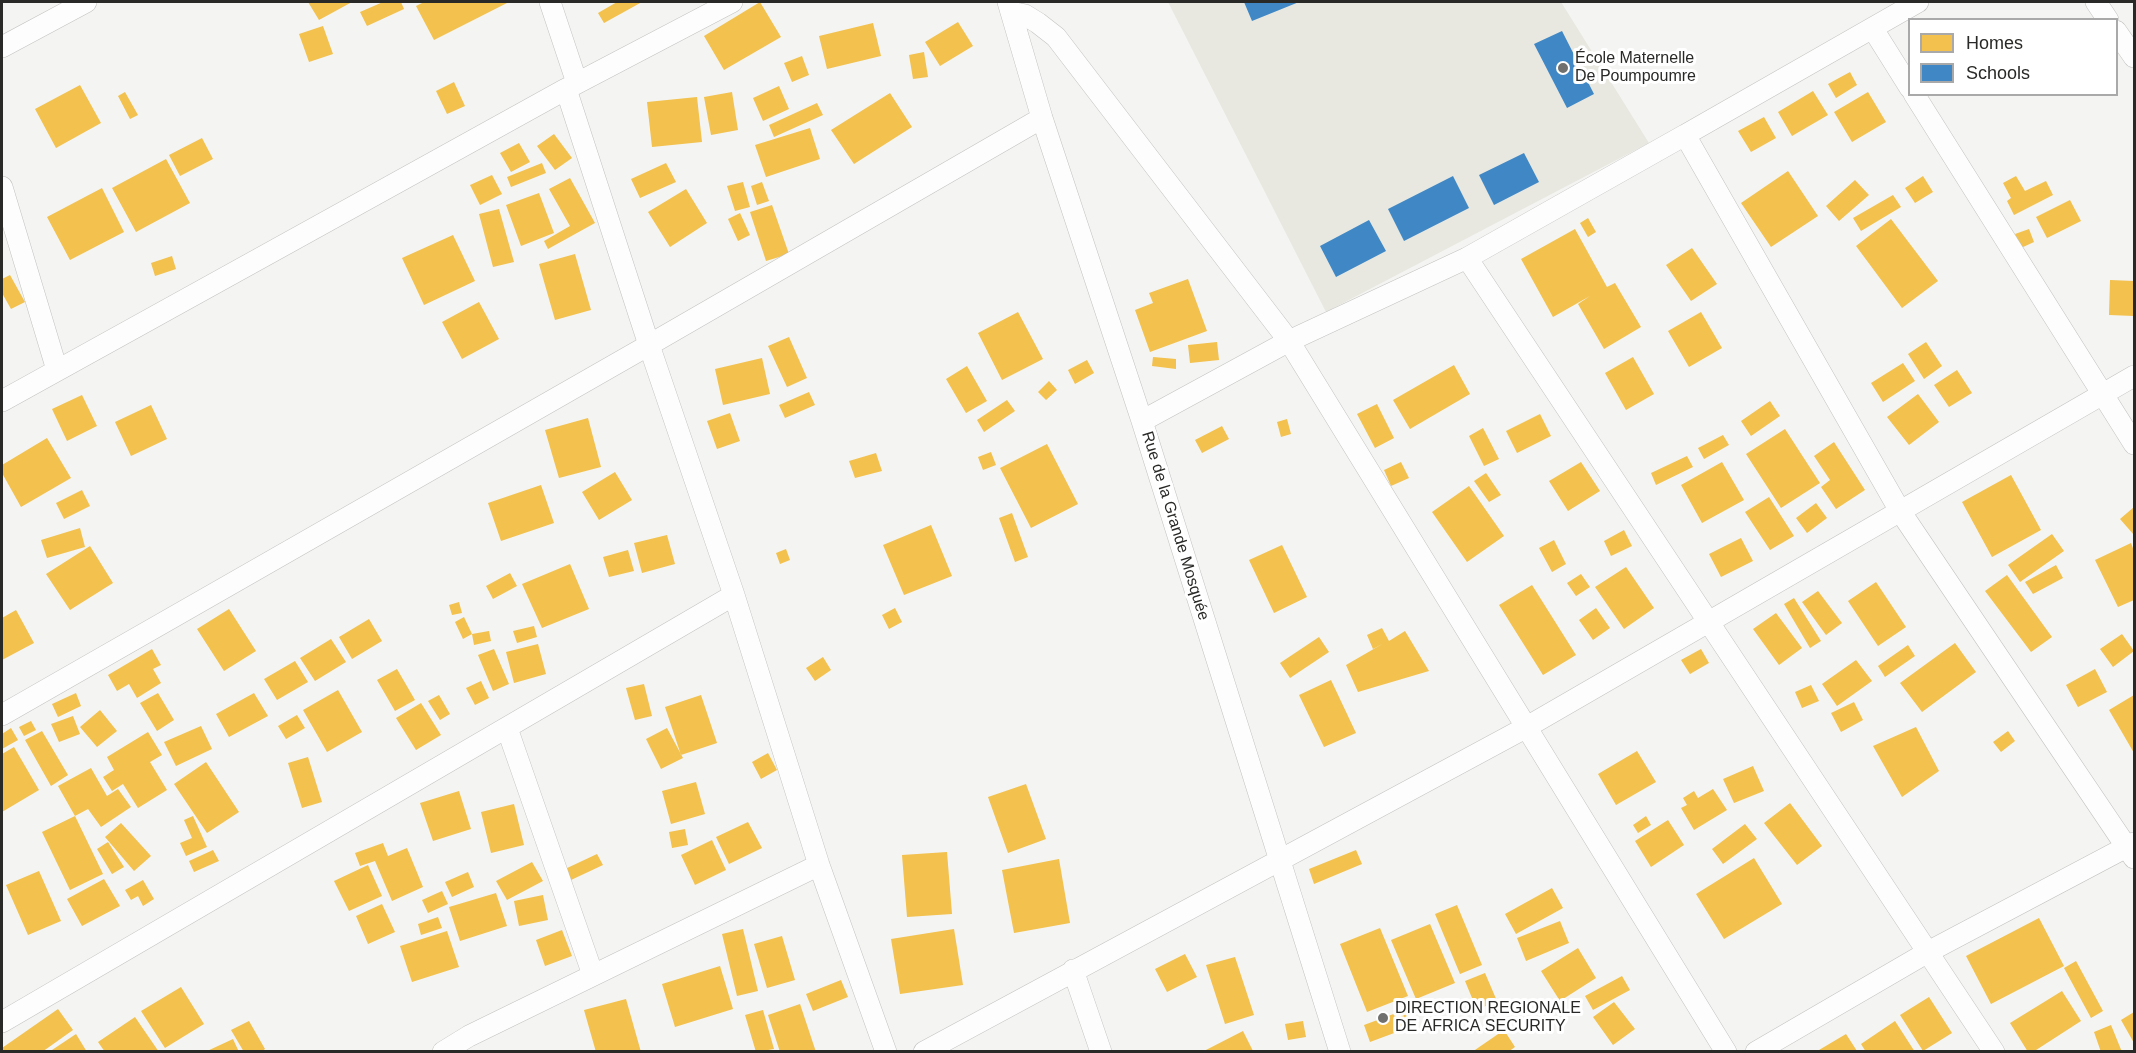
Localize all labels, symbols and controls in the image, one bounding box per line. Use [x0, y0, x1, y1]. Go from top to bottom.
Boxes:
legend [1908, 18, 2118, 96]
text: Homes [1966, 33, 2023, 53]
place label: École Maternelle De Poumpoumre [1575, 49, 1696, 87]
marker: École Maternelle De Poumpoumre [1556, 61, 1570, 75]
text: Schools [1966, 63, 2030, 83]
street label: Rue de la Grande Mosquée [1137, 429, 1213, 623]
place label: DIRECTION REGIONALE DE AFRICA SECURITY [1395, 999, 1581, 1037]
marker: DIRECTION REGIONALE DE AFRICA SECURITY [1376, 1011, 1390, 1025]

